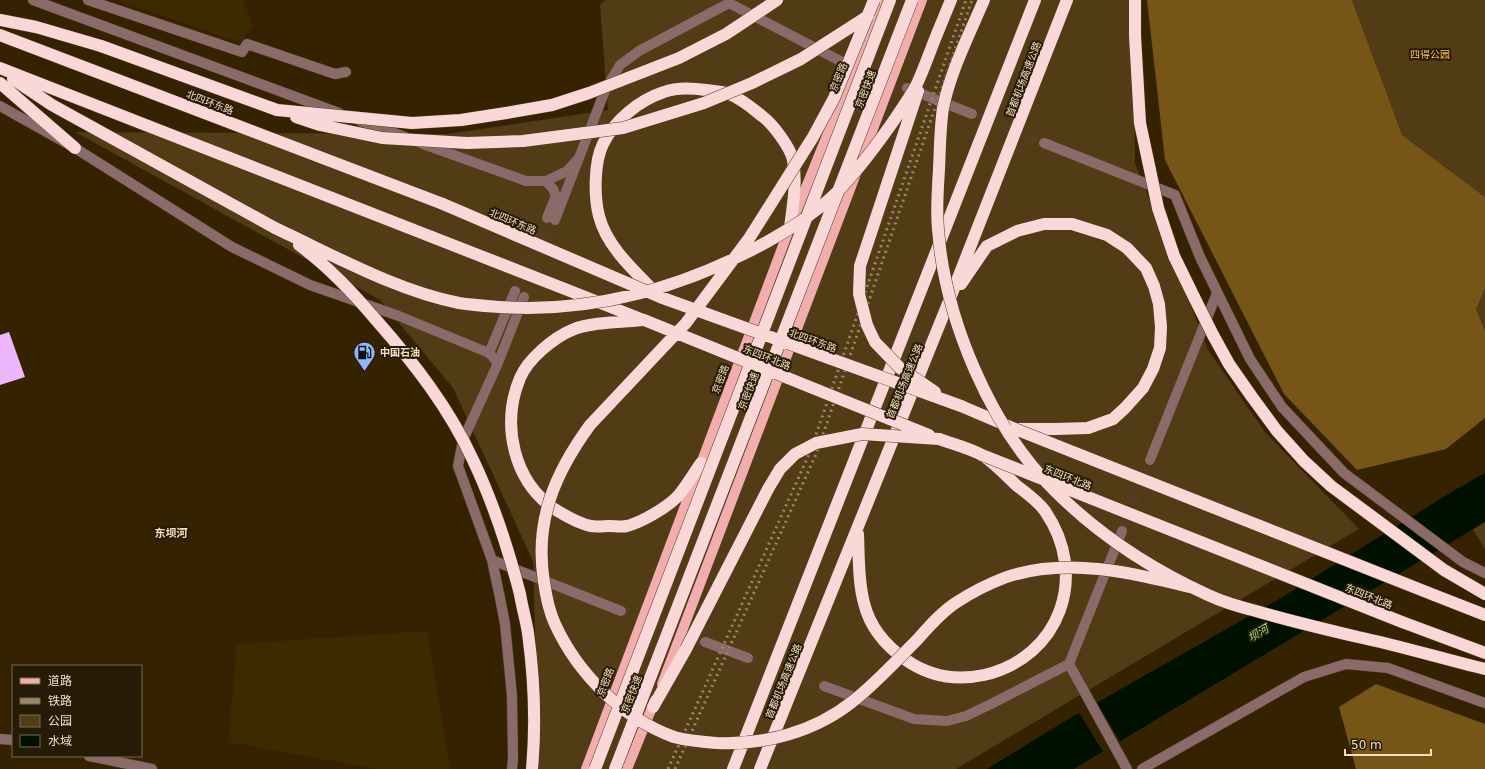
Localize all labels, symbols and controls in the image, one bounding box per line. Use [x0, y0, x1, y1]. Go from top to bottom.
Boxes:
street label: 首都机场高速公路 [1004, 40, 1043, 118]
park label: 四得公园 [1410, 49, 1450, 60]
street label: 京密路 [828, 61, 849, 93]
street label: 京密快速 [853, 69, 878, 110]
street label: 北四环东路 [185, 88, 235, 117]
street label: 北四环东路 [488, 207, 538, 236]
street label: 北四环东路 [787, 327, 838, 354]
fuel station icon: 中国石油 [352, 339, 378, 372]
street label: 首都机场高速公路 [884, 342, 925, 420]
street label: 东四环北路 [742, 343, 792, 372]
place label: 中国石油 [380, 347, 420, 358]
street label: 京密路 [710, 363, 731, 395]
street label: 京密快速 [736, 371, 761, 412]
street label: 东四环北路 [1043, 463, 1093, 492]
district label: 东坝河 [155, 527, 188, 540]
street label: 东四环北路 [1344, 582, 1394, 611]
water label: 坝河 [1245, 621, 1273, 645]
street label: 首都机场高速公路 [763, 642, 804, 720]
legend [12, 665, 142, 757]
street label: 京密路 [595, 666, 616, 698]
text: 道路 [48, 674, 72, 688]
street label: 京密快速 [619, 674, 644, 715]
text: 铁路 [48, 694, 72, 708]
text: 公园 [48, 714, 72, 728]
scale bar [1345, 731, 1431, 757]
text: 水域 [48, 734, 72, 748]
text: 50 m [1351, 738, 1382, 752]

